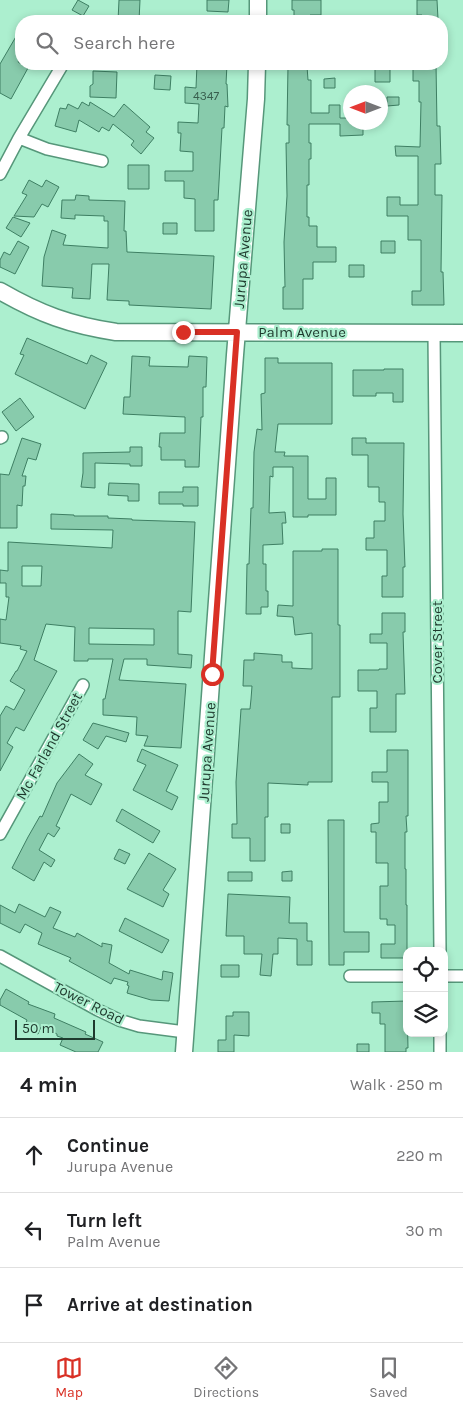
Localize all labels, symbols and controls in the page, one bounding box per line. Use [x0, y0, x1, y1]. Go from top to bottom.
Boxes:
search box [15, 15, 448, 70]
icon: search [33, 29, 61, 57]
text: Search here [73, 32, 175, 54]
north arrow [343, 85, 388, 130]
house number: 4347 [193, 89, 219, 103]
street label: Jurupa Avenue [230, 209, 256, 309]
route end [172, 321, 195, 344]
street label: Palm Avenue [258, 323, 346, 341]
street label: Cover Street [428, 600, 446, 683]
route start [201, 663, 224, 686]
street label: Mc Farland Street [12, 689, 86, 803]
street label: Jurupa Avenue [195, 702, 219, 802]
map controls [403, 947, 448, 1037]
button: locate [403, 947, 448, 992]
street label: Tower Road [51, 978, 127, 1028]
button: layers [403, 992, 448, 1037]
scale bar [15, 1017, 95, 1040]
text: 50 m [22, 1020, 55, 1037]
text: 4 min [20, 1073, 78, 1097]
text: Walk · 250 m [350, 1075, 443, 1094]
text: Continue [67, 1135, 149, 1157]
icon: ahead [20, 1141, 48, 1169]
text: 220 m [396, 1146, 443, 1165]
text: Jurupa Avenue [67, 1157, 173, 1176]
text: Turn left [67, 1210, 142, 1232]
icon: left [20, 1216, 48, 1244]
text: 30 m [405, 1221, 443, 1240]
text: Palm Avenue [67, 1232, 161, 1251]
icon: arrive [20, 1291, 48, 1319]
text: Arrive at destination [67, 1294, 253, 1316]
tab: Map [55, 1354, 83, 1401]
tab: Directions [193, 1354, 259, 1401]
tab: Saved [369, 1354, 408, 1401]

